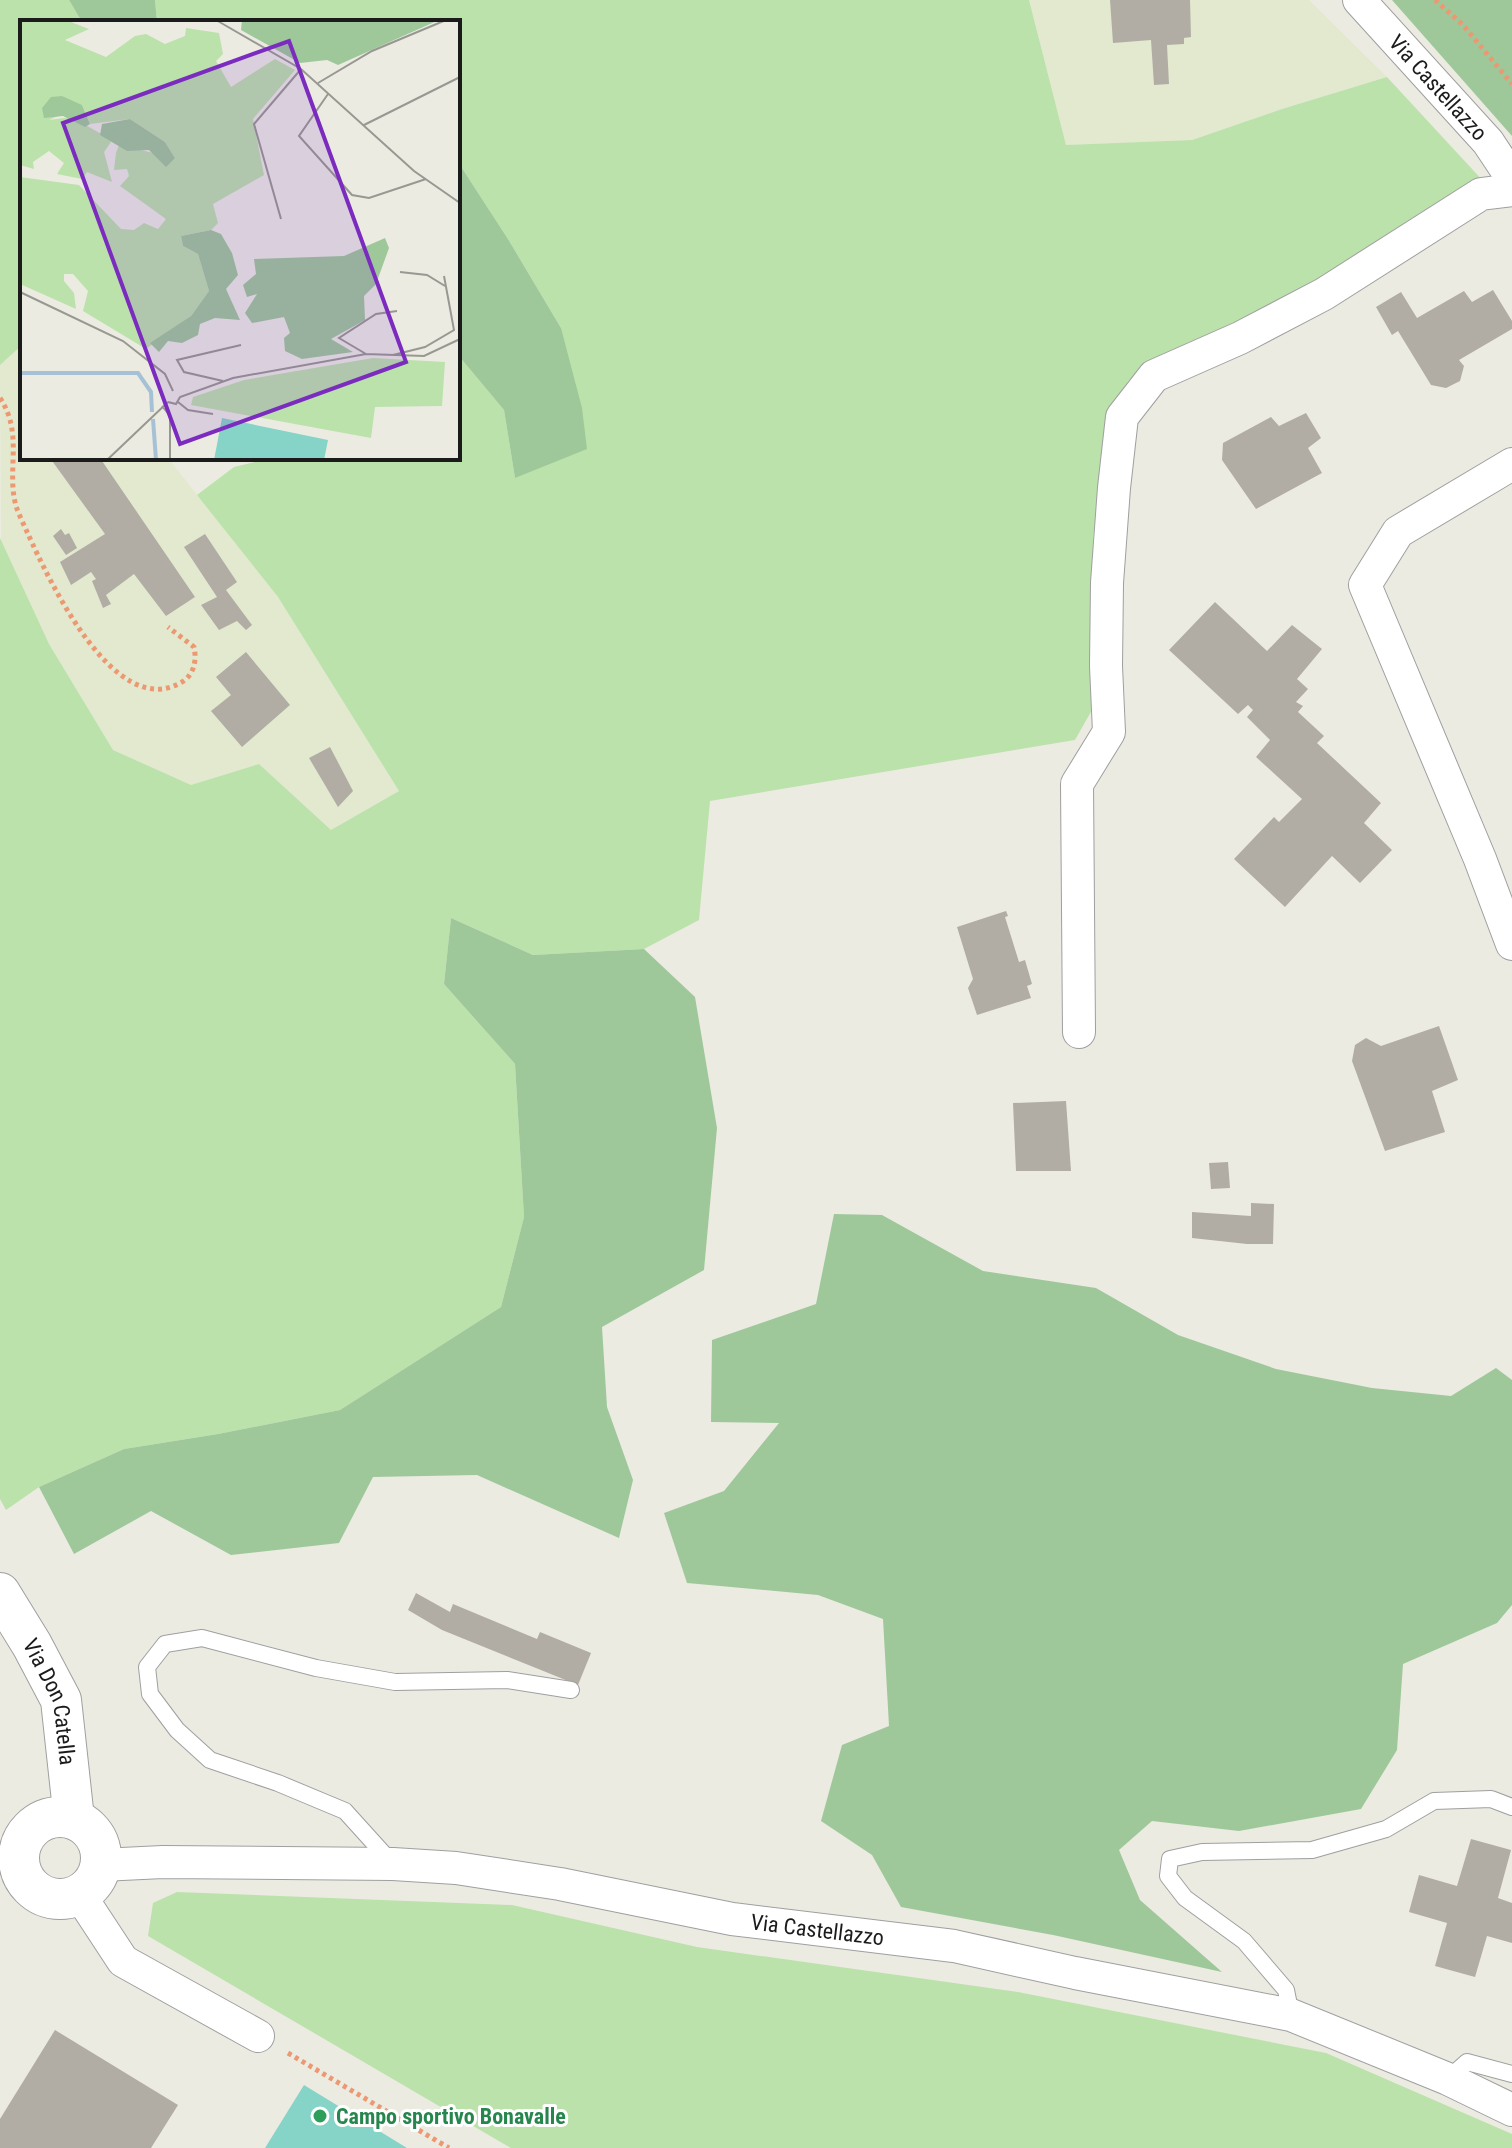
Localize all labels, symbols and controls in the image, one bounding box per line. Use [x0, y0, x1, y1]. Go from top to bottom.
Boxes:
inset map [20, 20, 460, 460]
street label: Via Castellazzo [1384, 30, 1492, 146]
street label: Via Don Catella [18, 1635, 80, 1766]
street label: Via Castellazzo [749, 1909, 885, 1950]
place label: Campo sportivo Bonavalle [336, 2104, 566, 2129]
marker: Campo sportivo Bonavalle [311, 2107, 329, 2125]

